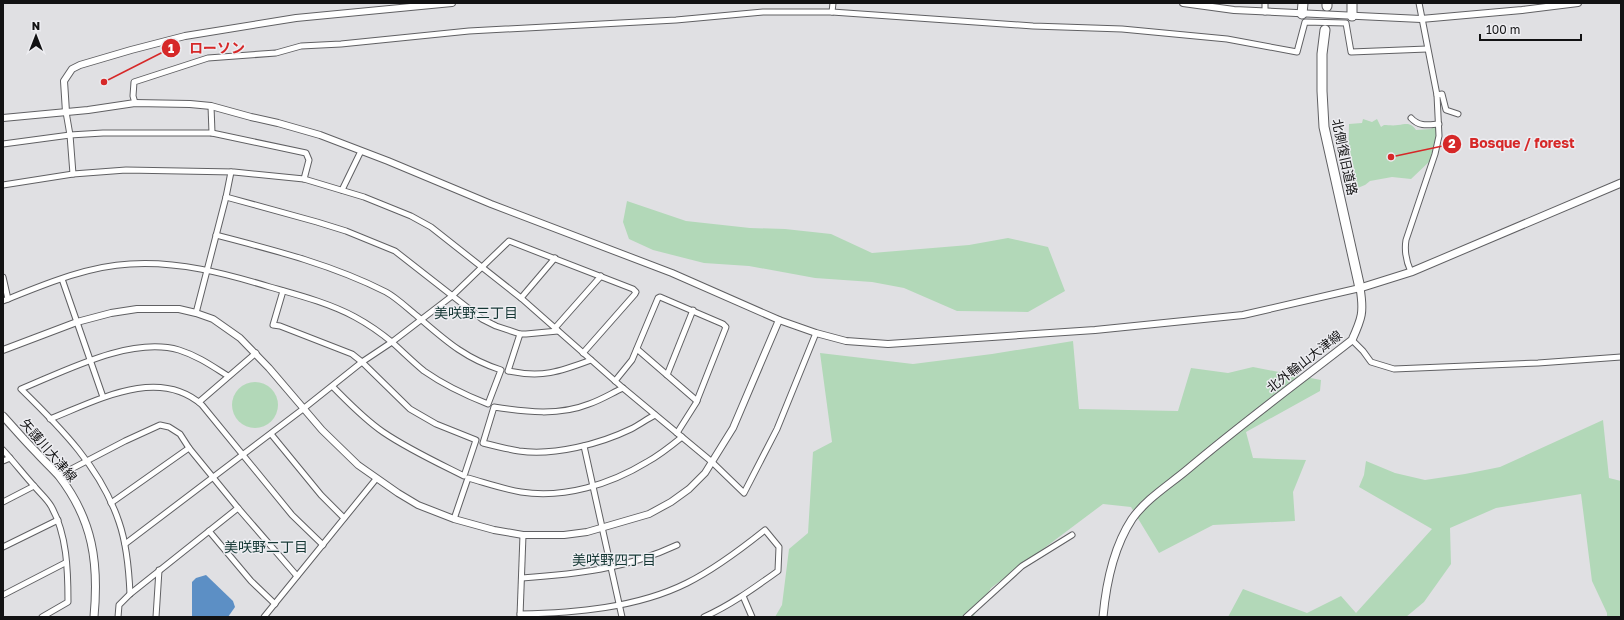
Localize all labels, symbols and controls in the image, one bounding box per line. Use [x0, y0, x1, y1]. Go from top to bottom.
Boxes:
north arrow [16, 16, 56, 56]
scale bar [1480, 16, 1581, 42]
text: N [32, 19, 40, 32]
text: 100 m [1486, 22, 1520, 37]
callout: ローソン [161, 35, 253, 61]
text: ローソン [189, 39, 245, 56]
text: 1 [168, 41, 174, 56]
street label: 北側復旧道路 [1329, 117, 1361, 197]
callout: Bosque / forest [1442, 131, 1583, 157]
text: Bosque / forest [1469, 134, 1575, 151]
text: 2 [1448, 136, 1456, 151]
district label: 美咲野三丁目 [434, 304, 518, 321]
street label: 北外輪山大津線 [1263, 327, 1345, 395]
street label: 矢護川大津線 [17, 415, 81, 485]
district label: 美咲野二丁目 [224, 538, 308, 555]
district label: 美咲野四丁目 [572, 551, 656, 568]

